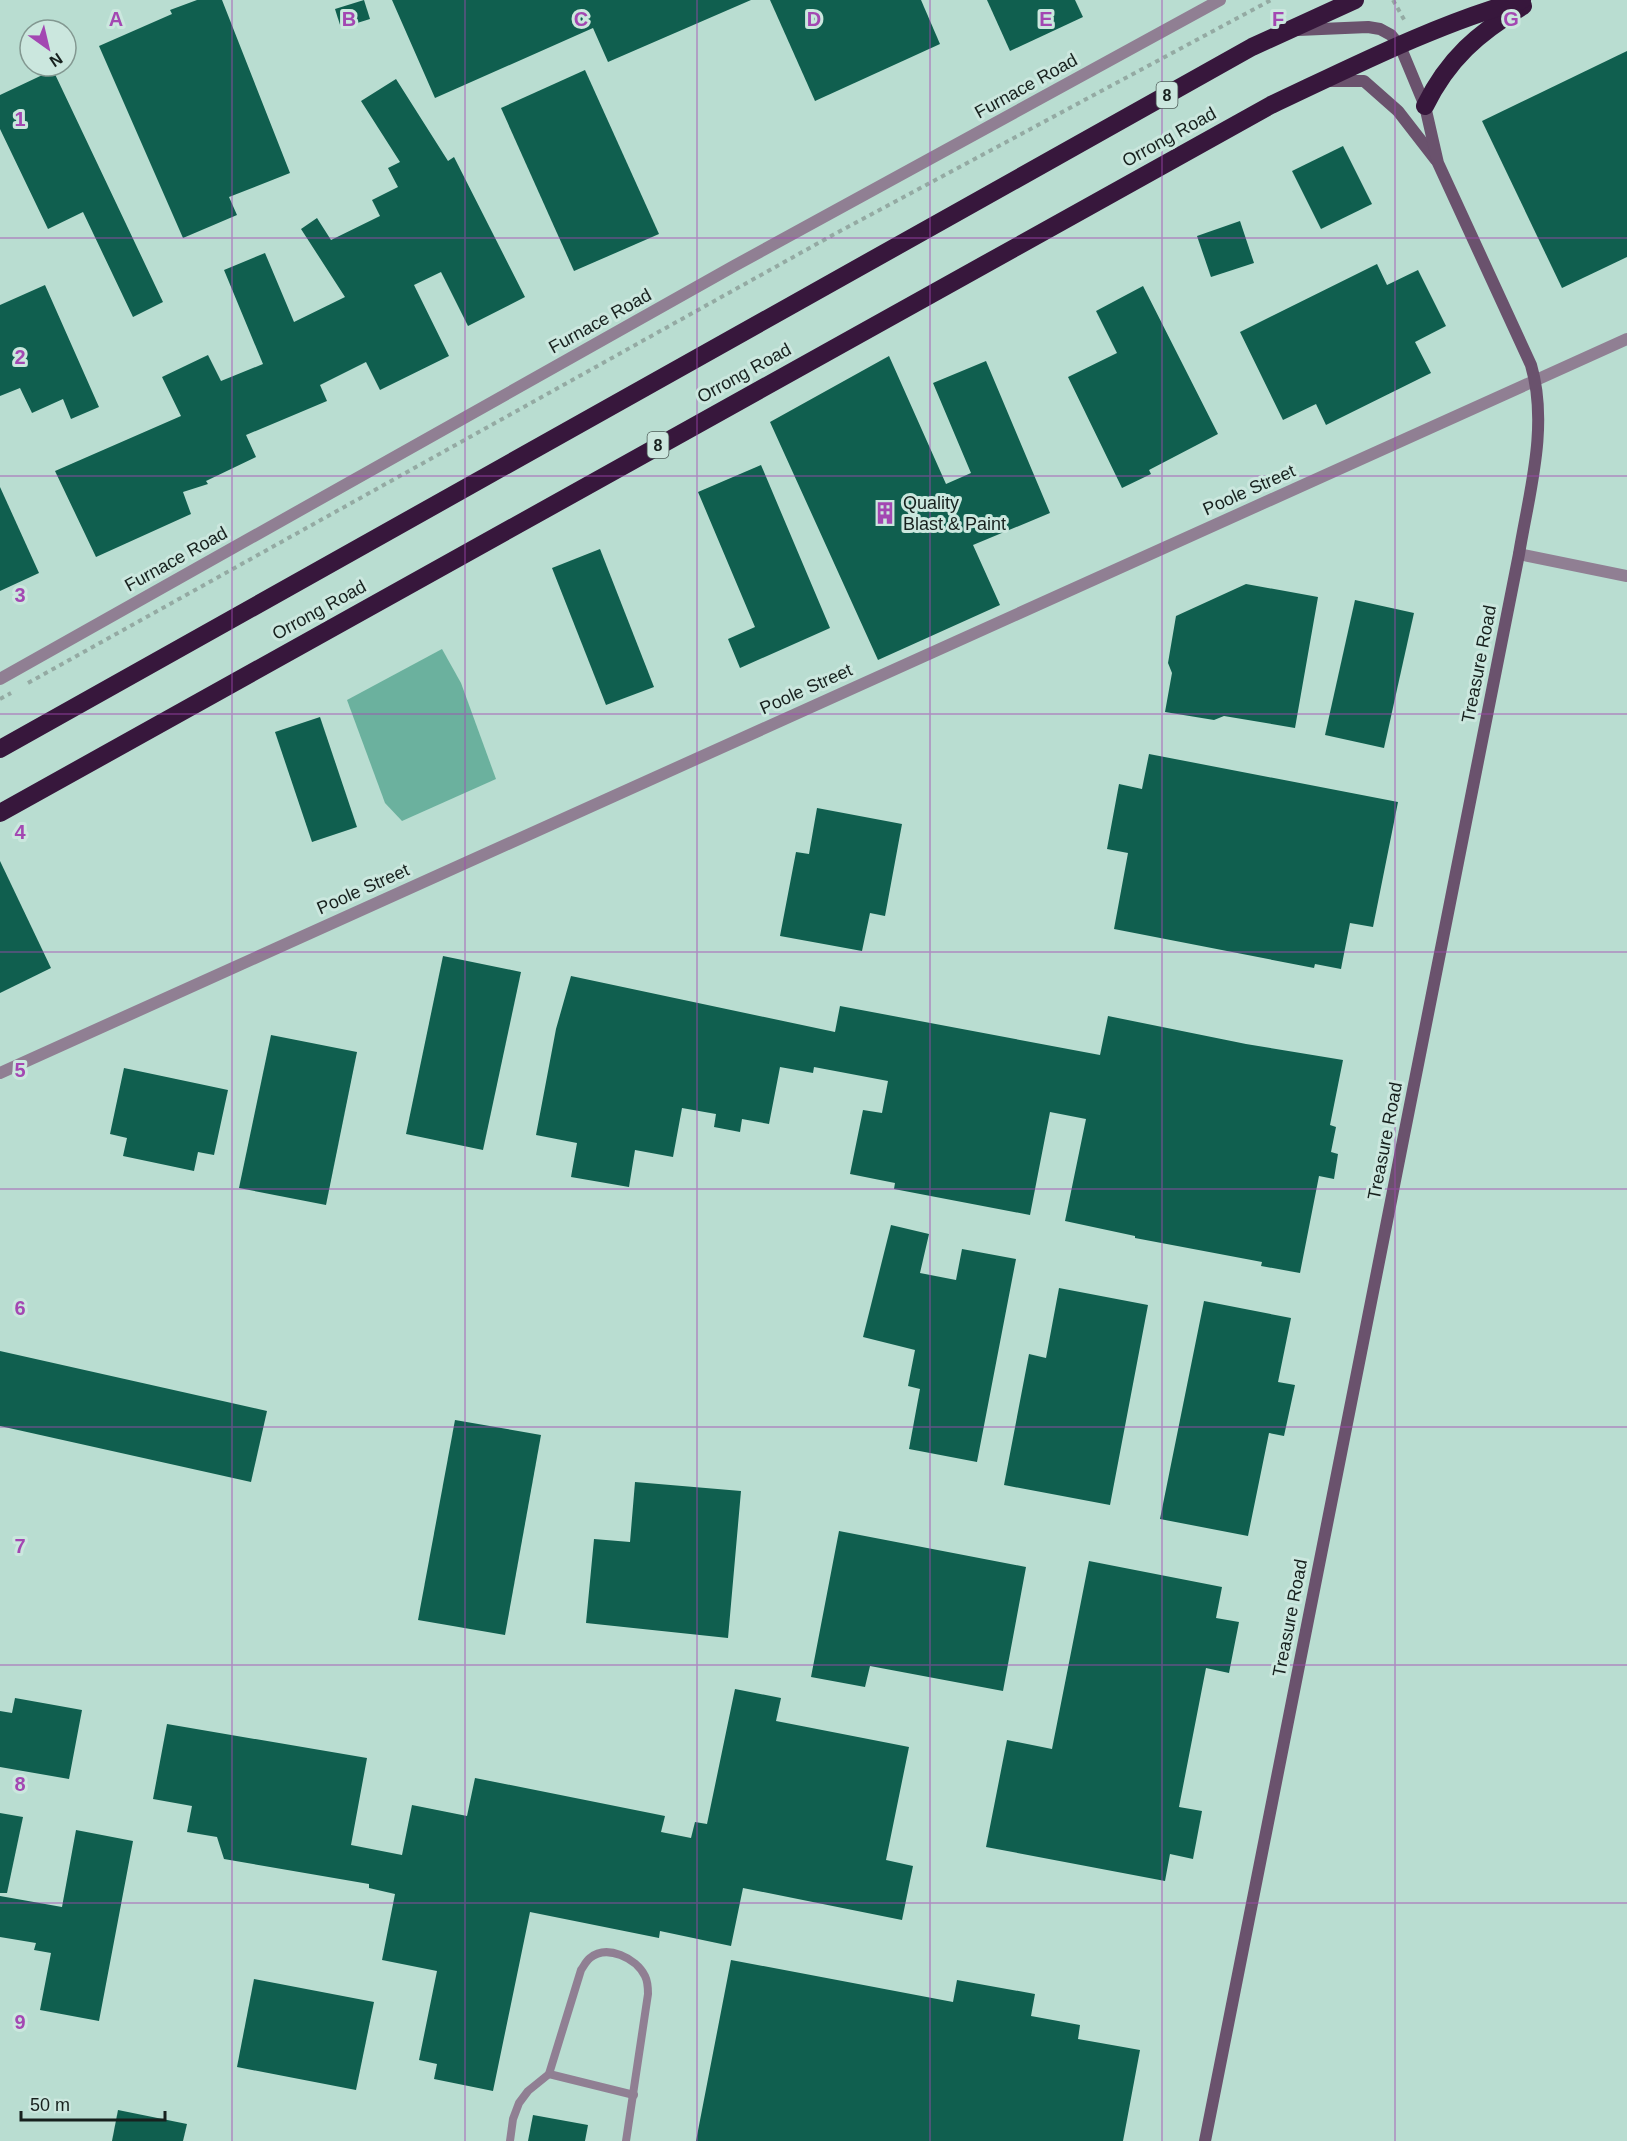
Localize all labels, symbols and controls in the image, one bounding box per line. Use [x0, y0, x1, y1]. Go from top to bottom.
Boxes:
text: A [109, 8, 123, 30]
text: B [342, 8, 356, 30]
text: C [574, 8, 588, 30]
text: D [807, 8, 821, 30]
text: E [1039, 8, 1053, 30]
text: F [1272, 8, 1284, 30]
text: G [1503, 8, 1519, 30]
north arrow [18, 18, 78, 78]
text: N [47, 50, 66, 70]
street label: Furnace Road [971, 50, 1081, 122]
road number: 8 [1156, 82, 1178, 108]
street label: Orrong Road [1119, 103, 1219, 171]
text: 1 [14, 108, 26, 130]
street label: Furnace Road [545, 285, 655, 357]
street label: Orrong Road [694, 339, 794, 407]
text: 2 [14, 346, 26, 368]
road number: 8 [648, 432, 668, 458]
street label: Poole Street [1200, 461, 1298, 519]
place label: Quality Blast & Paint [903, 493, 1006, 534]
building icon: Quality Blast & Paint [872, 500, 898, 526]
street label: Furnace Road [121, 523, 231, 595]
street label: Orrong Road [269, 576, 369, 644]
text: 3 [14, 584, 26, 606]
street label: Treasure Road [1458, 603, 1500, 725]
street label: Poole Street [757, 660, 855, 718]
text: 4 [14, 821, 26, 843]
street label: Poole Street [314, 860, 412, 918]
text: 5 [14, 1059, 26, 1081]
street label: Treasure Road [1364, 1080, 1406, 1202]
text: 6 [14, 1297, 26, 1319]
text: 7 [14, 1535, 26, 1557]
street label: Treasure Road [1269, 1557, 1311, 1679]
text: 8 [14, 1773, 26, 1795]
text: 9 [14, 2011, 26, 2033]
scale bar [21, 2084, 165, 2122]
text: 50 m [30, 2095, 70, 2115]

